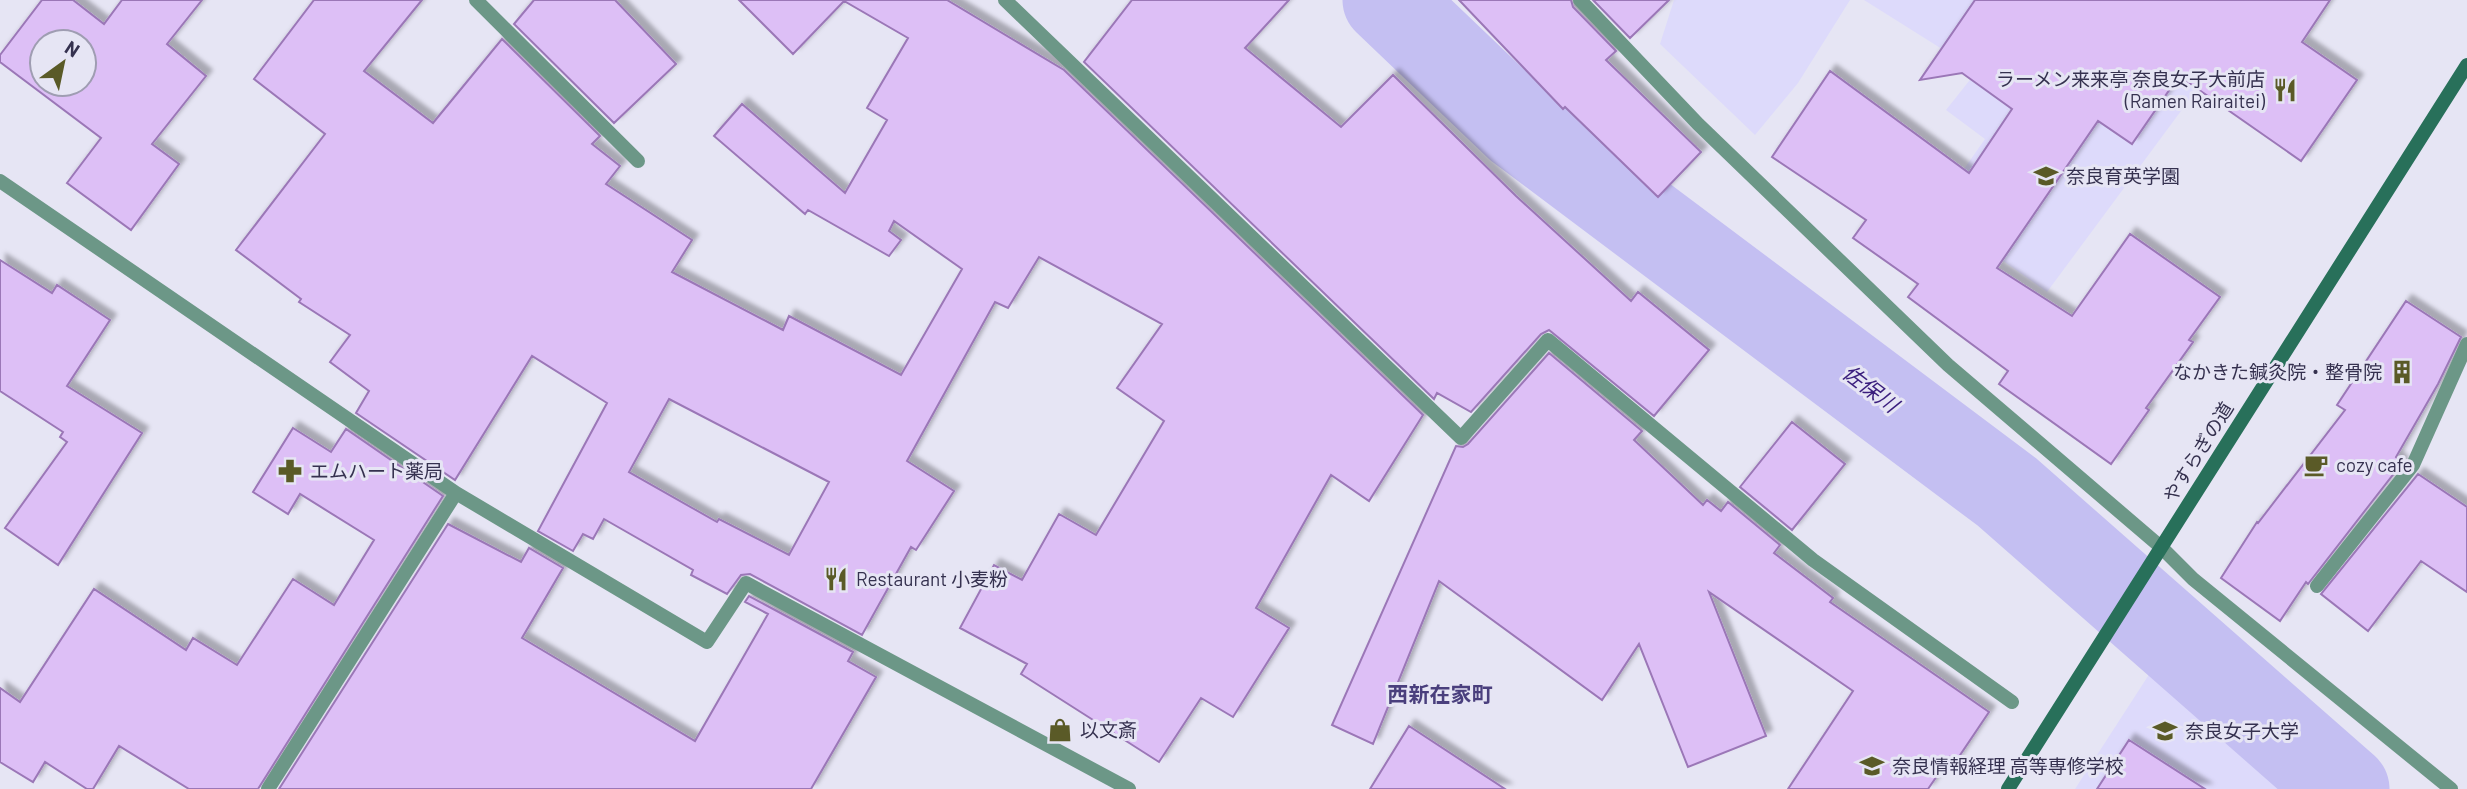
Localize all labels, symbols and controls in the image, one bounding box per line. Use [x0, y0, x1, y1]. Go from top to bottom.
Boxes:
north arrow [28, 28, 98, 98]
text: N [61, 35, 84, 61]
place label: ラーメン来来亭 奈良女子大前店 (Ramen Rairaitei) [1996, 67, 2266, 112]
restaurant icon: ラーメン来来亭 奈良女子大前店 (Ramen Rairaitei) [2271, 76, 2299, 104]
school or university icon: 奈良育英学園 [2032, 162, 2060, 190]
place label: 奈良育英学園 [2066, 164, 2180, 187]
building icon: なかきた鍼灸院・整骨院 [2388, 358, 2416, 386]
water label: 佐保川 [1838, 359, 1905, 418]
place label: なかきた鍼灸院・整骨院 [2173, 360, 2382, 383]
street label: やすらぎの道 [2158, 397, 2238, 506]
cafe icon: cozy cafe [2302, 451, 2330, 479]
place label: cozy cafe [2336, 453, 2413, 476]
pharmacy icon: エムハート薬局 [276, 457, 304, 485]
place label: エムハート薬局 [310, 459, 443, 482]
restaurant icon: Restaurant 小麦粉 [822, 565, 850, 593]
place label: Restaurant 小麦粉 [856, 567, 1008, 590]
district label: 西新在家町 [1388, 681, 1493, 706]
shop icon: 以文斎 [1046, 716, 1074, 744]
school or university icon: 奈良女子大学 [2151, 717, 2179, 745]
place label: 以文斎 [1080, 718, 1137, 741]
place label: 奈良女子大学 [2185, 719, 2299, 742]
school or university icon: 奈良情報経理 高等専修学校 [1858, 752, 1886, 780]
place label: 奈良情報経理 高等専修学校 [1892, 754, 2124, 777]

